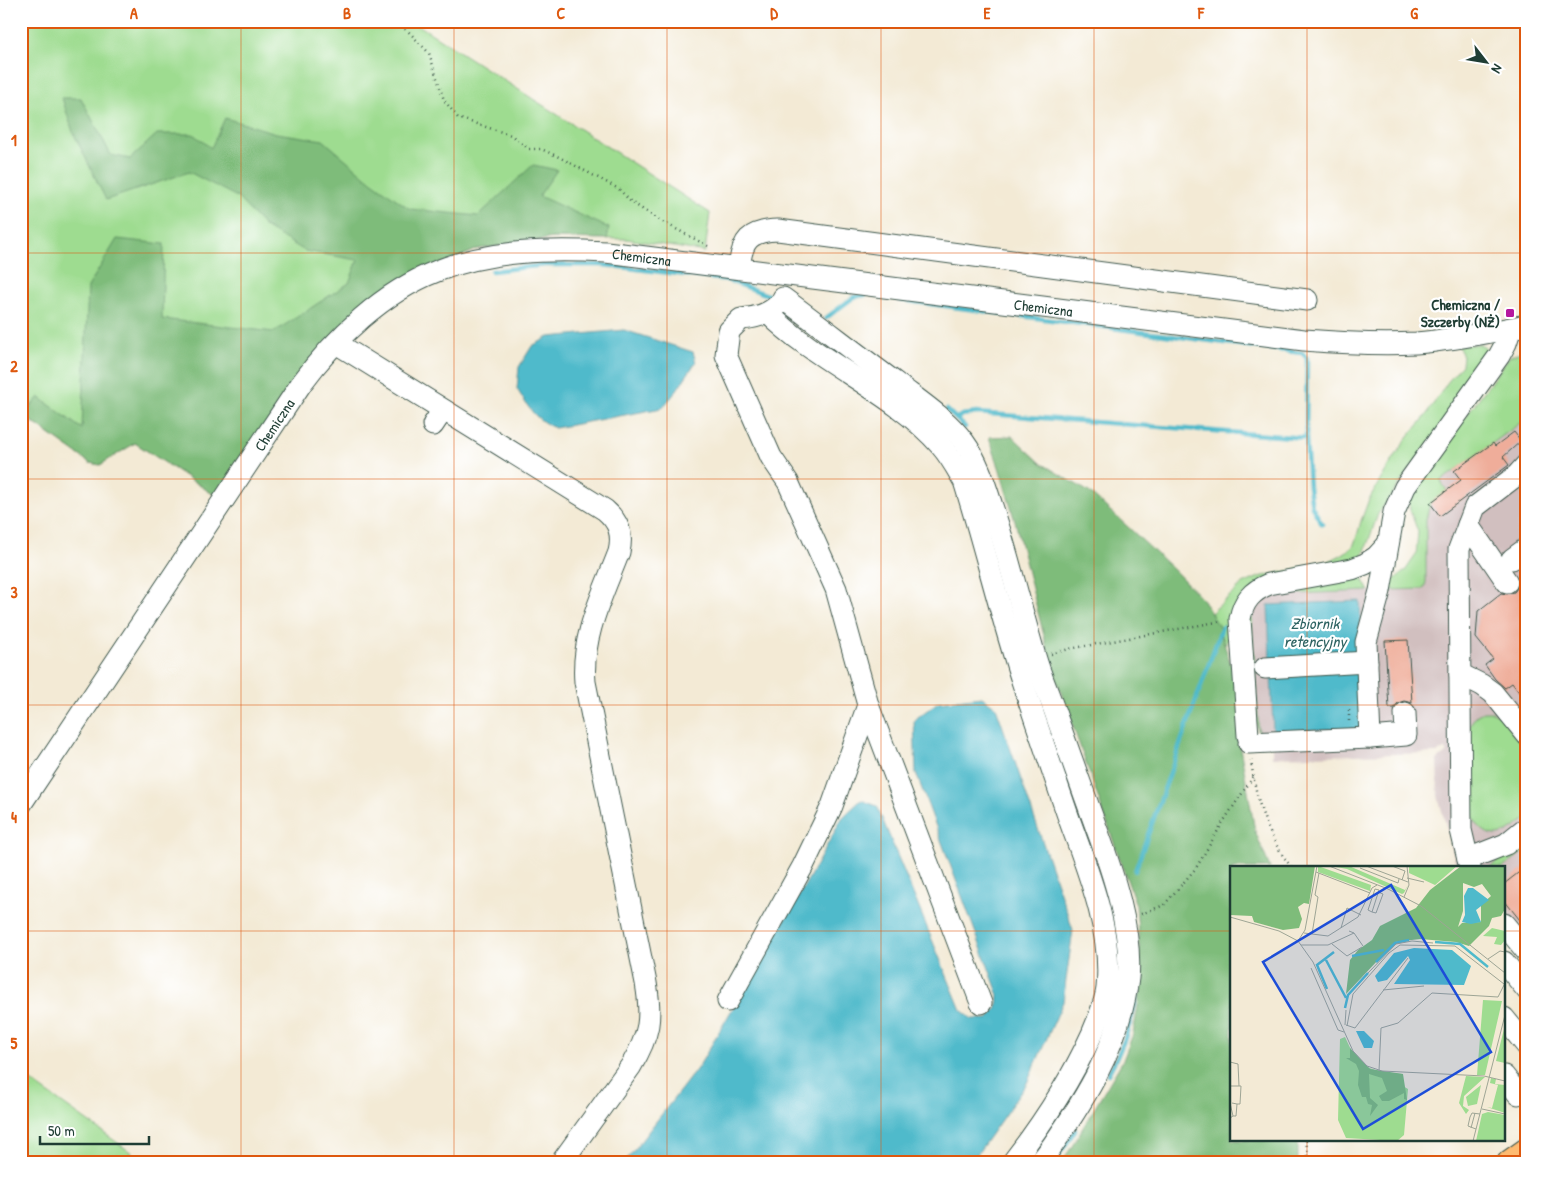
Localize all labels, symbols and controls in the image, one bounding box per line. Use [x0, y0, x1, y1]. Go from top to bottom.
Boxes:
text: A [130, 2, 138, 24]
text: B [343, 2, 351, 24]
text: C [557, 2, 566, 24]
text: D [770, 2, 778, 24]
text: E [983, 2, 991, 24]
text: F [1197, 2, 1205, 24]
text: G [1410, 2, 1418, 24]
north arrow [1460, 38, 1510, 88]
text: N [1487, 61, 1508, 78]
text: 1 [11, 129, 17, 151]
street label: Chemiczna [611, 242, 672, 271]
street label: Chemiczna [1013, 293, 1074, 321]
place label: Chemiczna / Szczerby (NŻ) [1421, 294, 1501, 333]
marker: Chemiczna / Szczerby (NŻ) [1504, 307, 1516, 319]
text: 2 [10, 355, 18, 377]
street label: Chemiczna [249, 394, 299, 455]
text: 3 [10, 581, 18, 603]
water label: Zbiornik retencyjny [1284, 612, 1348, 652]
text: 4 [11, 806, 17, 828]
inset map [1230, 866, 1506, 1142]
text: 5 [11, 1032, 18, 1054]
scale bar [40, 1114, 149, 1146]
text: 50 m [48, 1120, 75, 1141]

